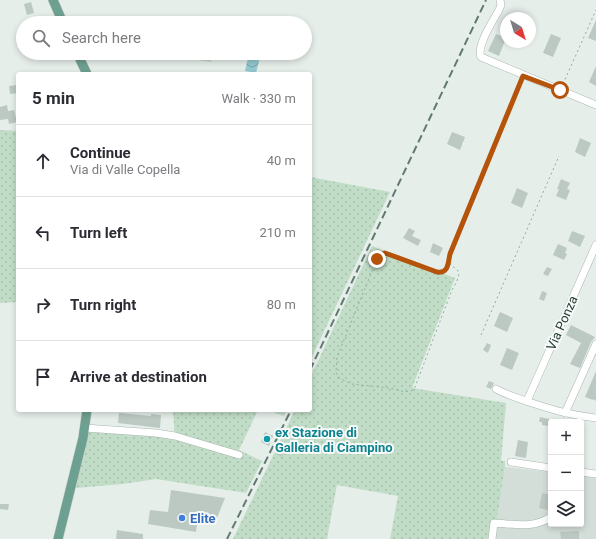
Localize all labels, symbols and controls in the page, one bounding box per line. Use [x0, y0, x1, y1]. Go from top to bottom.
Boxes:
north arrow [500, 12, 536, 48]
search box [16, 16, 312, 60]
icon: search [30, 27, 52, 49]
text: Search here [62, 29, 141, 47]
route start [551, 81, 569, 99]
text: 5 min [32, 88, 75, 108]
text: Walk · 330 m [221, 91, 296, 106]
text: Continue [70, 144, 131, 162]
icon: ahead [32, 150, 54, 172]
text: 40 m [267, 153, 296, 168]
text: Via di Valle Copella [70, 162, 180, 177]
icon: left [32, 222, 54, 244]
text: Turn left [70, 224, 127, 242]
text: 210 m [259, 225, 296, 240]
route end [368, 250, 386, 268]
street label: Via Ponza [543, 293, 581, 353]
icon: right [32, 294, 54, 316]
text: Turn right [70, 296, 136, 314]
text: 80 m [267, 297, 296, 312]
icon: arrive [32, 366, 54, 388]
text: Arrive at destination [70, 368, 207, 386]
map controls [548, 419, 584, 527]
button: + [548, 419, 584, 455]
place label: ex Stazione di Galleria di Ciampino [275, 425, 393, 455]
marker: ex Stazione di Galleria di Ciampino [262, 434, 272, 444]
button: − [548, 455, 584, 491]
button: layers [548, 491, 584, 527]
place label: Elite [190, 511, 216, 526]
marker: Elite [177, 513, 187, 523]

